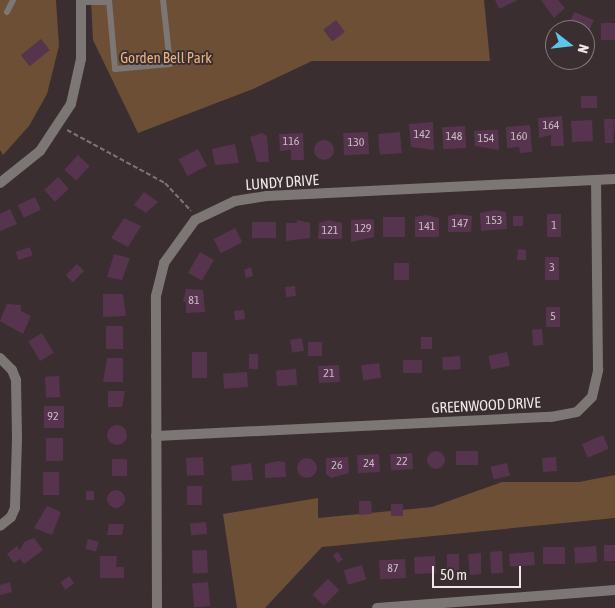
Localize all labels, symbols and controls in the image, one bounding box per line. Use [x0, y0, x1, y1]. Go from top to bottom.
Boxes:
north arrow [545, 20, 595, 70]
text: N [575, 43, 592, 55]
park label: Gorden Bell Park [120, 49, 212, 67]
house number: 164 [543, 119, 559, 133]
house number: 142 [414, 128, 430, 142]
house number: 148 [446, 130, 462, 144]
house number: 160 [511, 130, 527, 144]
house number: 154 [478, 132, 494, 146]
house number: 116 [283, 135, 299, 149]
house number: 130 [348, 136, 364, 150]
street label: LUNDY DRIVE [245, 170, 319, 194]
house number: 153 [486, 214, 502, 228]
house number: 147 [452, 217, 468, 231]
house number: 1 [551, 219, 557, 233]
house number: 141 [419, 220, 435, 234]
house number: 129 [355, 222, 371, 236]
house number: 121 [322, 224, 338, 238]
house number: 3 [549, 261, 555, 275]
house number: 81 [188, 294, 200, 308]
house number: 5 [550, 310, 556, 324]
house number: 21 [323, 367, 335, 381]
street label: GREENWOOD DRIVE [431, 393, 541, 417]
house number: 92 [47, 410, 59, 424]
house number: 22 [396, 455, 408, 469]
house number: 24 [363, 457, 375, 471]
house number: 26 [331, 459, 343, 473]
scale bar [435, 556, 524, 588]
house number: 87 [387, 562, 399, 576]
text: 50 m [440, 566, 467, 583]

